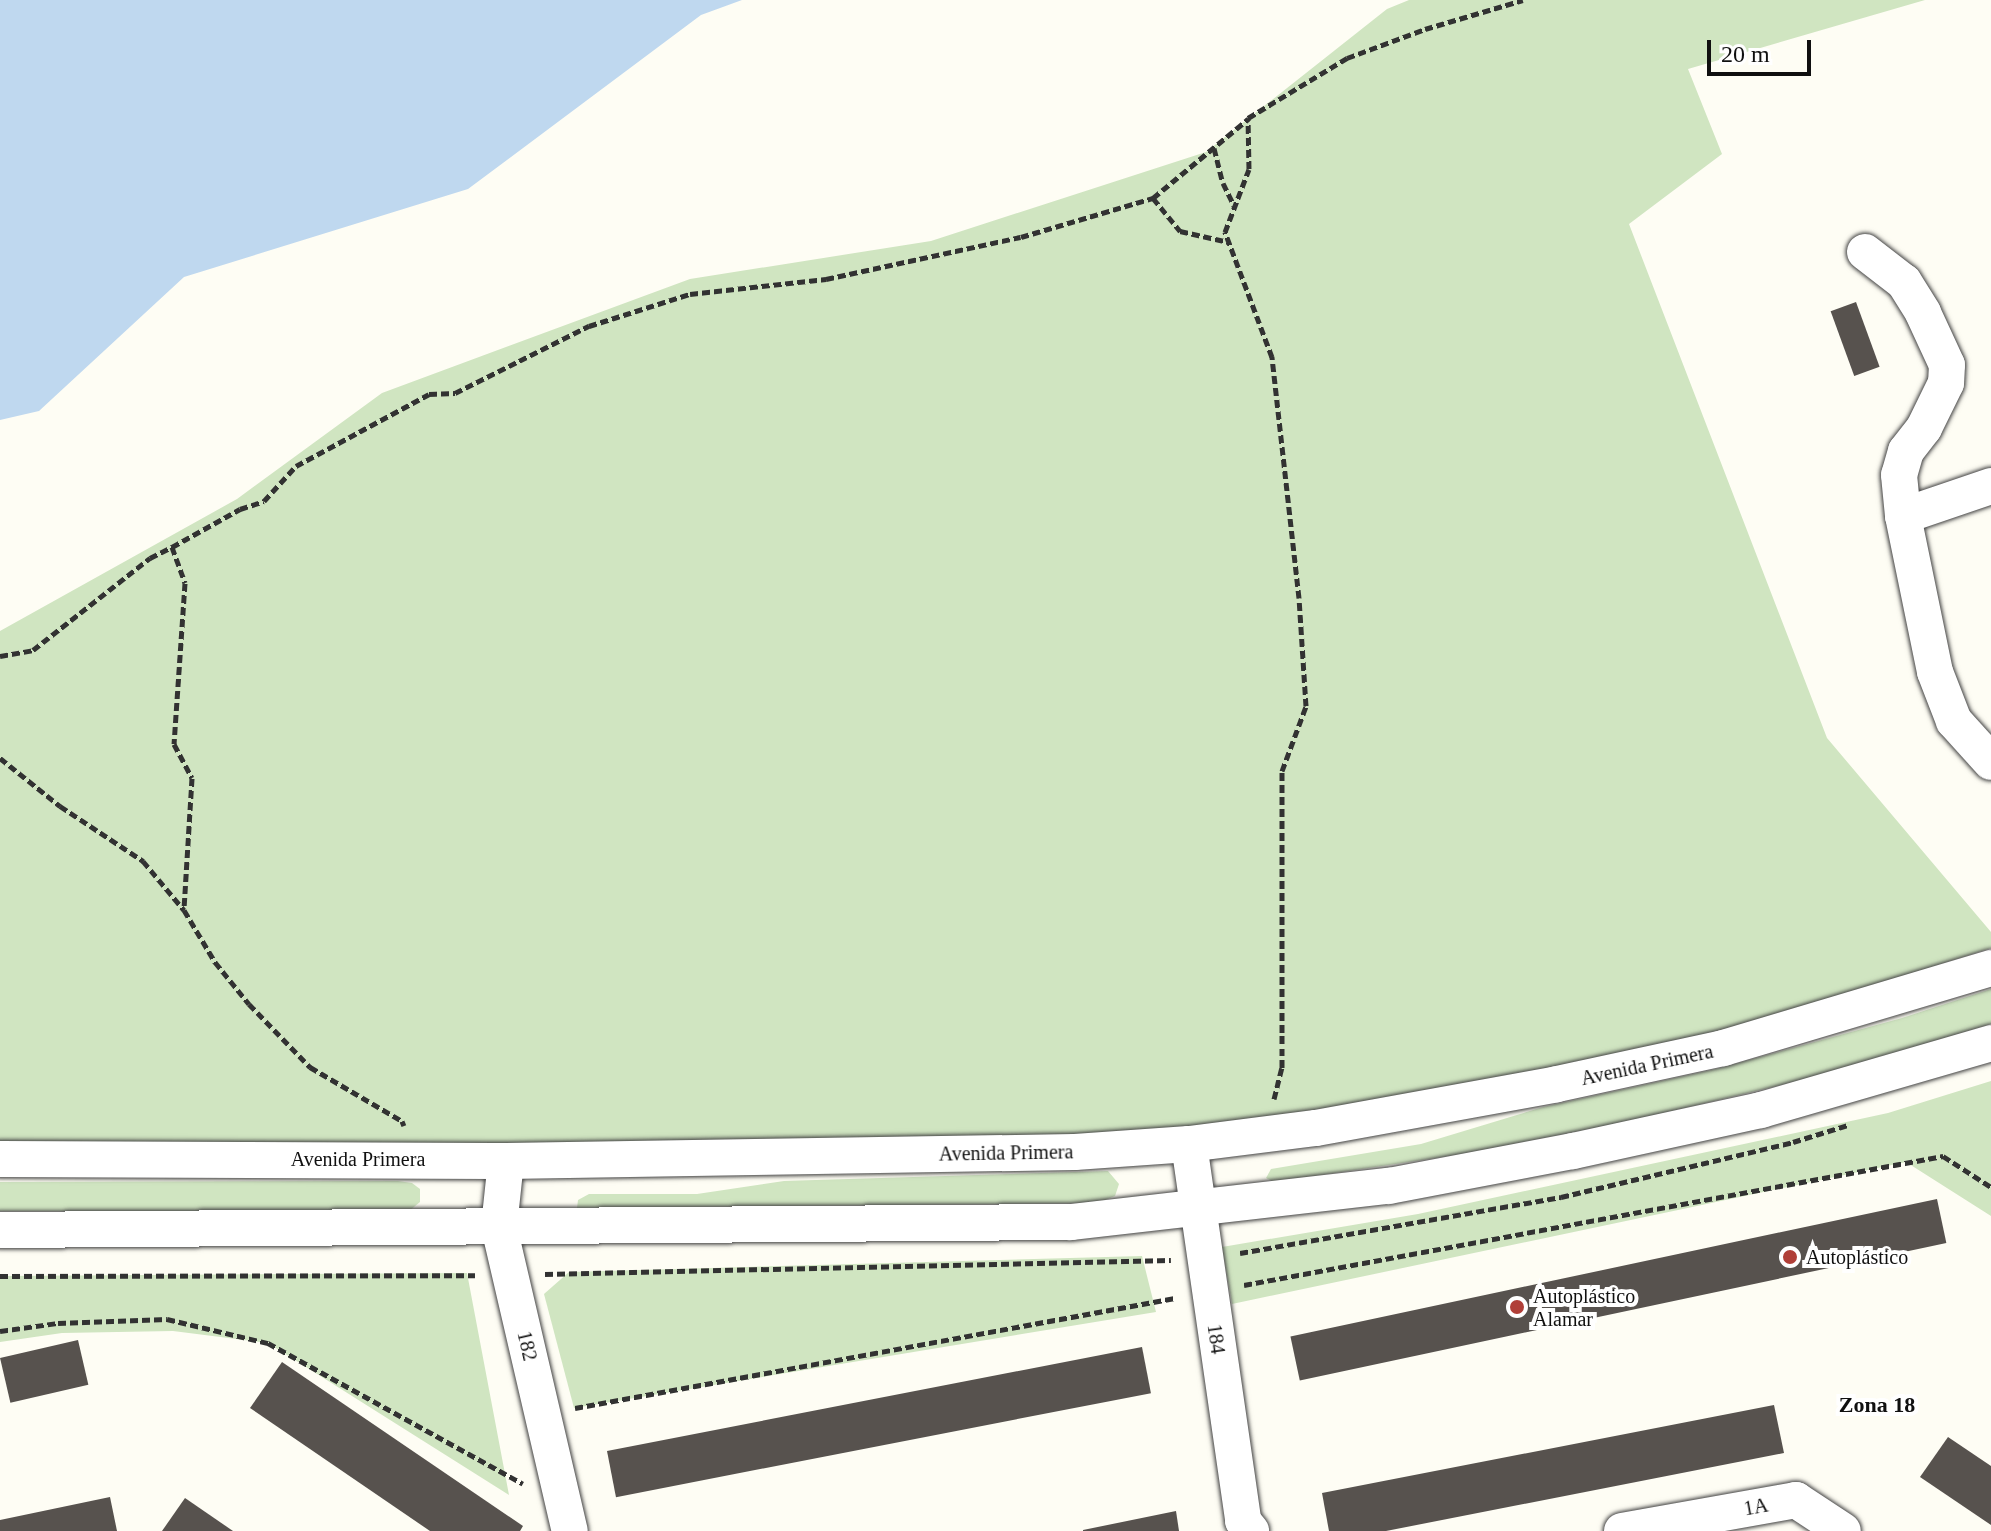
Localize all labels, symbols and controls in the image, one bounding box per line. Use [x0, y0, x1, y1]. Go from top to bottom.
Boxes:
scale bar [1711, 24, 1815, 74]
text: 20 m [1721, 41, 1770, 67]
street label: Avenida Primera [1579, 1039, 1715, 1091]
street label: Avenida Primera [939, 1140, 1073, 1166]
street label: Avenida Primera [291, 1147, 425, 1171]
place label: Autoplástico [1806, 1245, 1908, 1269]
marker: Autoplástico [1781, 1248, 1799, 1266]
place label: Autoplástico Alamar [1533, 1284, 1635, 1331]
marker: Autoplástico Alamar [1508, 1298, 1526, 1316]
street label: 184 [1202, 1322, 1230, 1356]
street label: 182 [512, 1329, 542, 1363]
district label: Zona 18 [1839, 1392, 1915, 1418]
street label: 1A [1742, 1493, 1770, 1521]

